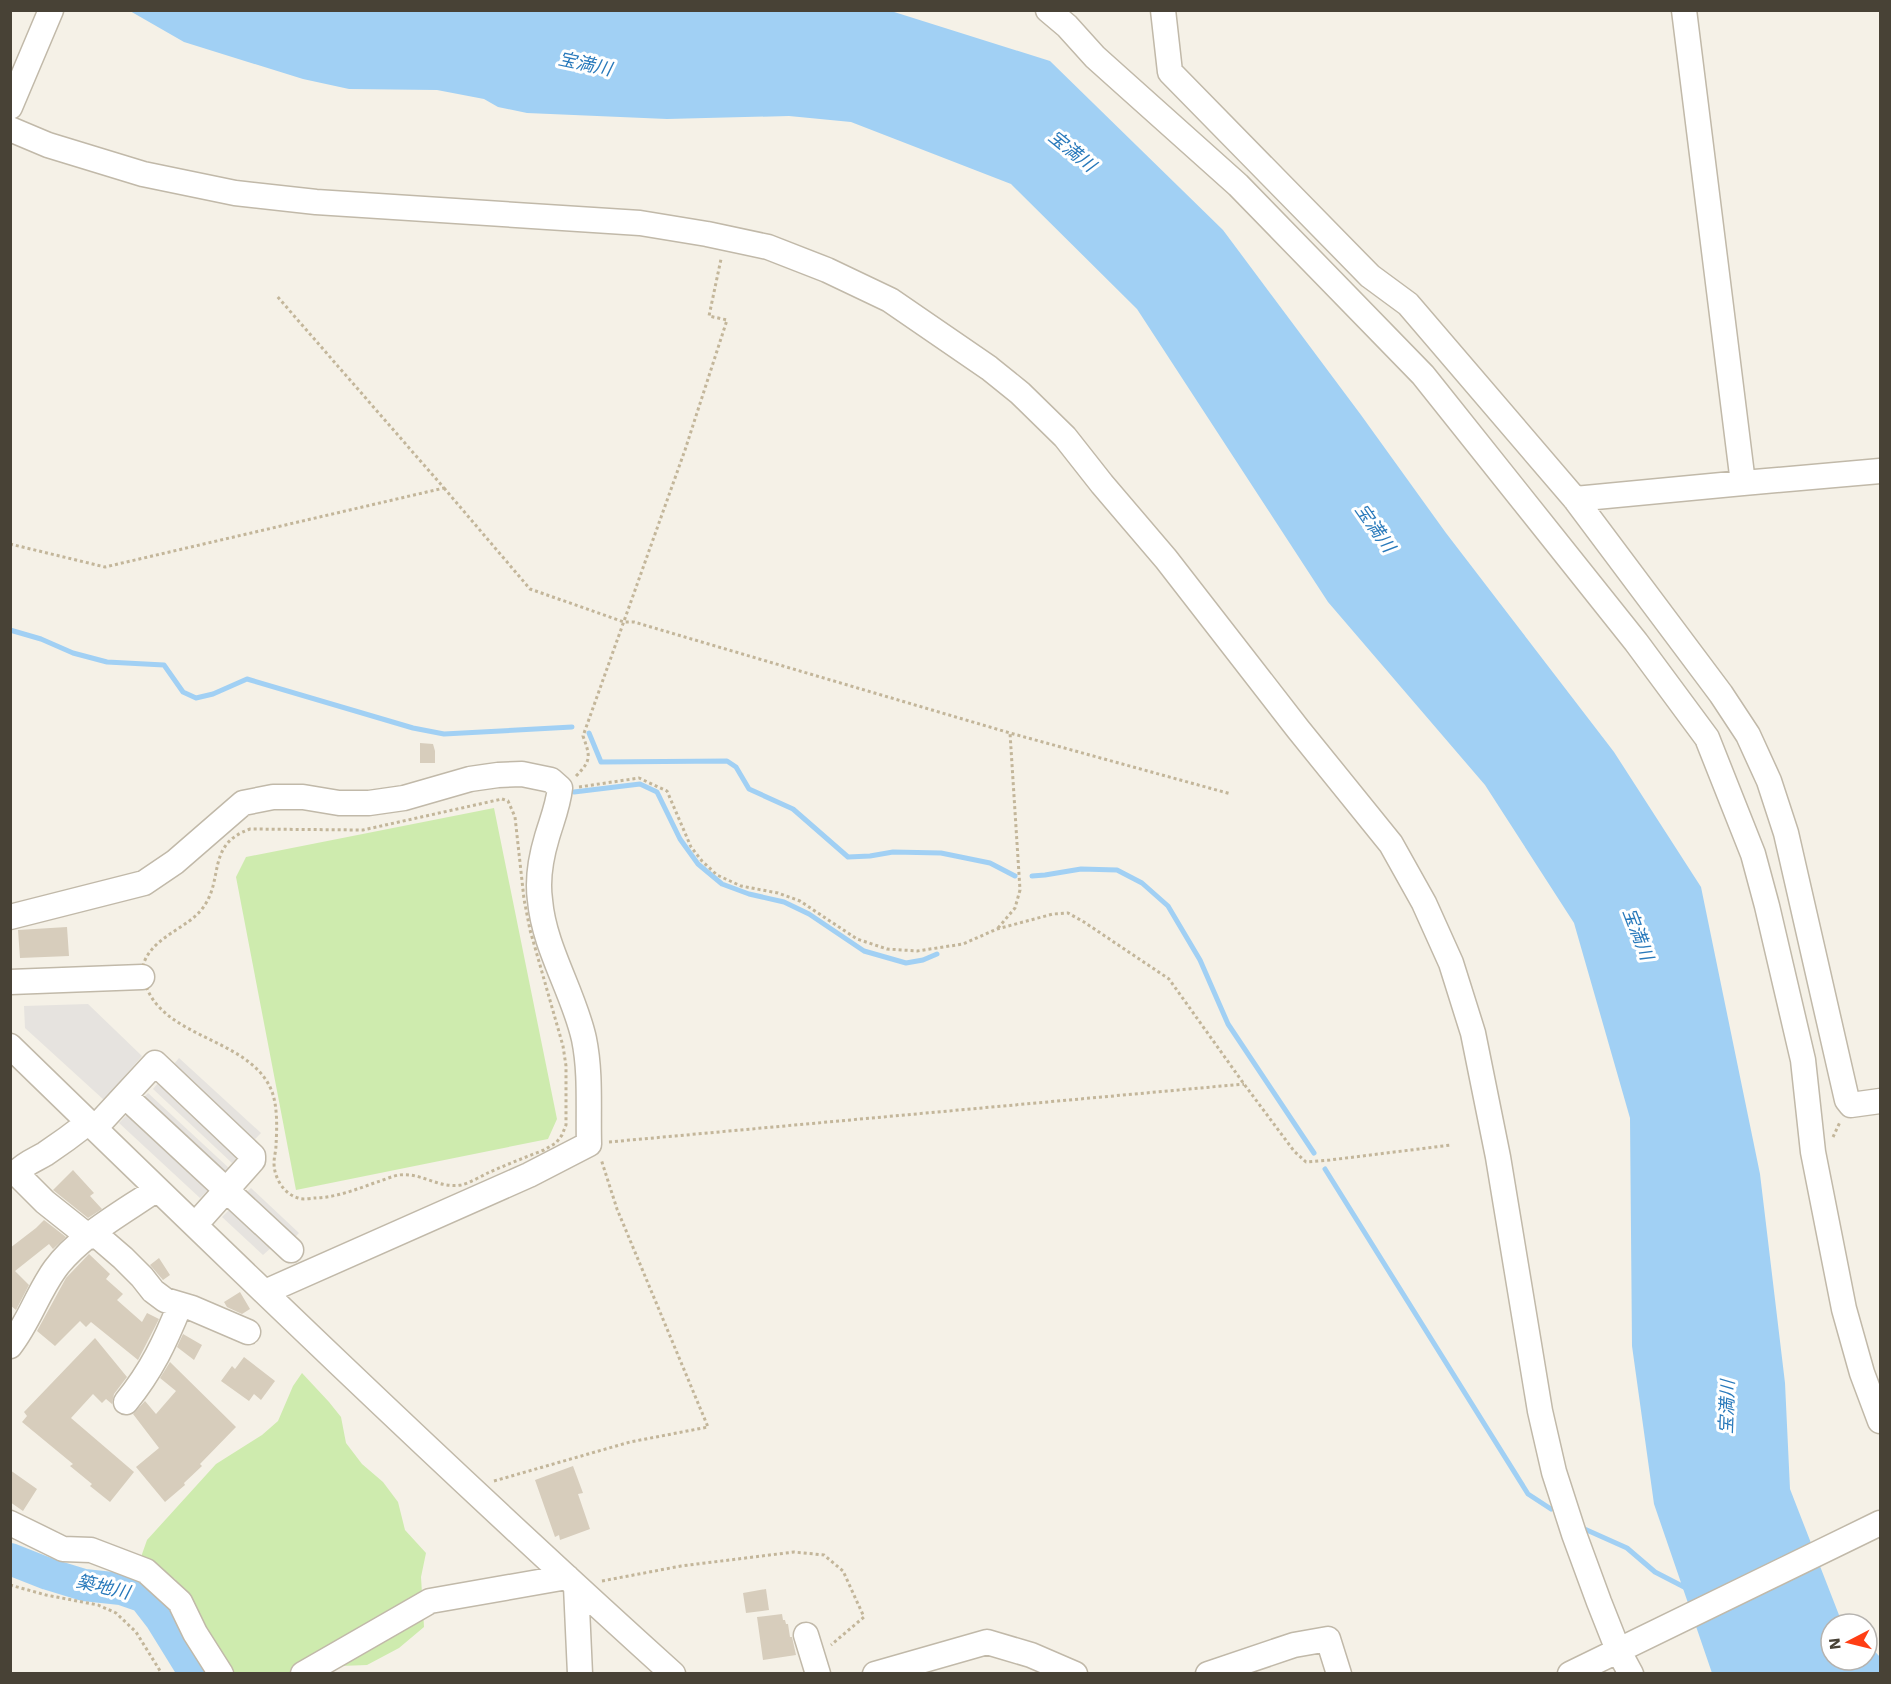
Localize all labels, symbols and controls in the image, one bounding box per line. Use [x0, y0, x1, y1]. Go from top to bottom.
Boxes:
water label: 宝満川 [557, 48, 616, 80]
water label: 宝満川 [1045, 125, 1101, 177]
water label: 宝満川 [1351, 500, 1401, 557]
water label: 宝満川 [1619, 905, 1659, 965]
water label: 宝満川 [1715, 1378, 1738, 1434]
water label: 築地川 [74, 1570, 134, 1603]
north arrow [1819, 1612, 1879, 1672]
text: N [1824, 1637, 1845, 1651]

